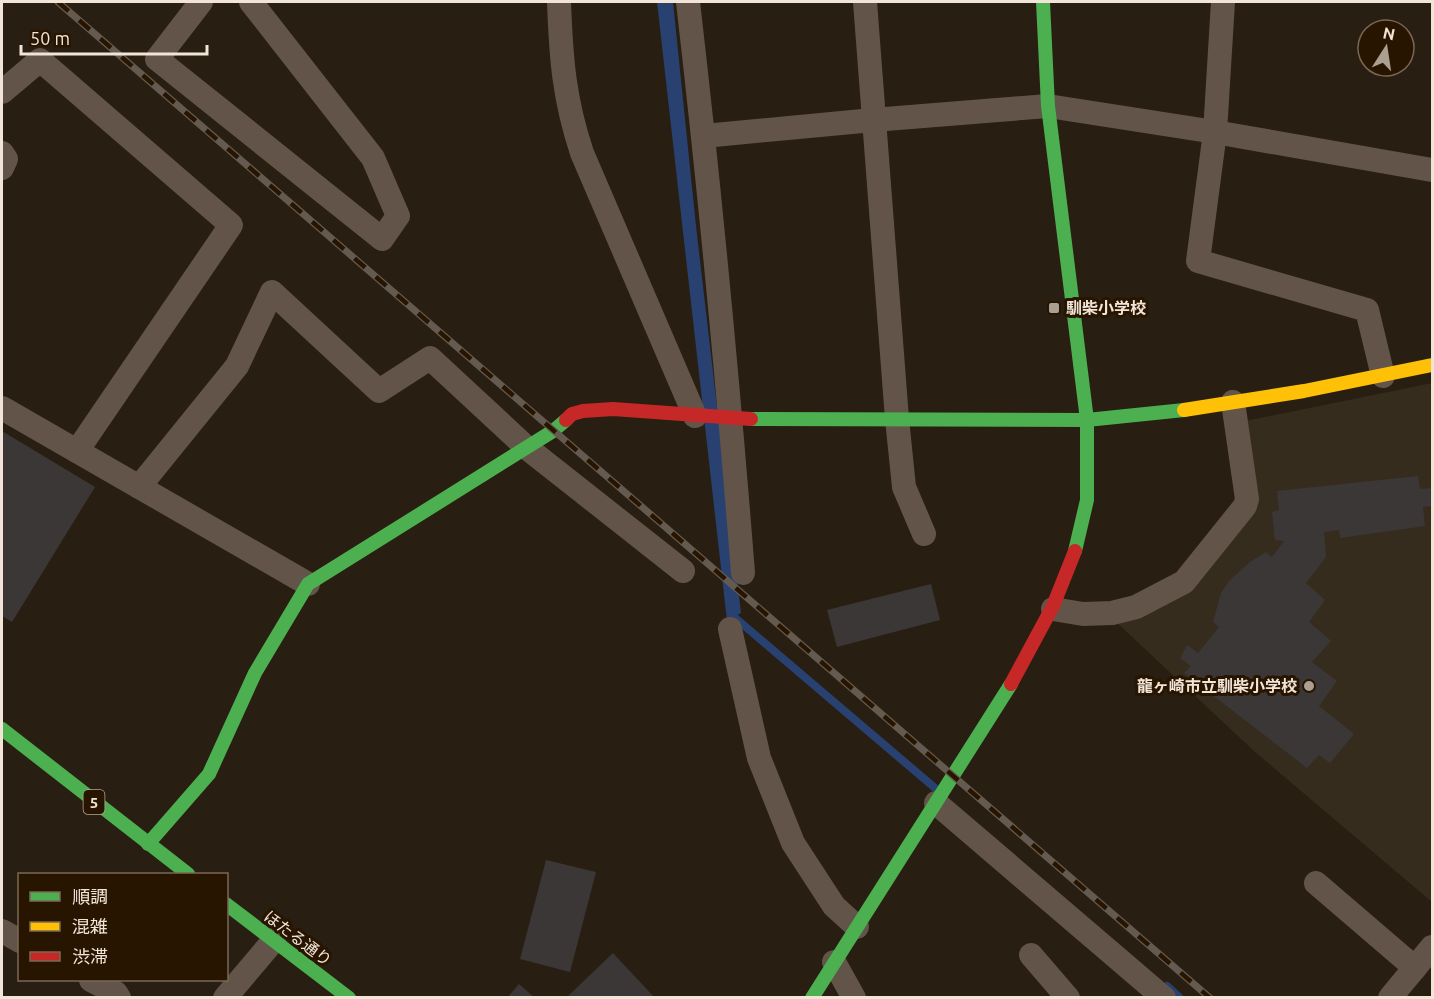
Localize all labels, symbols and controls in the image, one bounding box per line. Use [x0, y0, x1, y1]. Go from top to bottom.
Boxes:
scale bar [21, 18, 207, 56]
north arrow [1356, 18, 1416, 78]
text: N [1381, 23, 1397, 43]
text: 50 m [30, 28, 70, 48]
place label: 馴柴小学校 [1066, 299, 1146, 317]
marker: 馴柴小学校 [1047, 301, 1061, 315]
place label: 龍ヶ崎市立馴柴小学校 [1137, 677, 1297, 695]
marker: 龍ヶ崎市立馴柴小学校 [1302, 679, 1316, 693]
road number: 5 [84, 790, 104, 814]
legend [18, 873, 228, 981]
text: 順調 [72, 886, 108, 906]
street label: ほたる通り [261, 907, 335, 969]
text: 混雑 [72, 916, 108, 936]
text: 渋滞 [72, 946, 108, 966]

